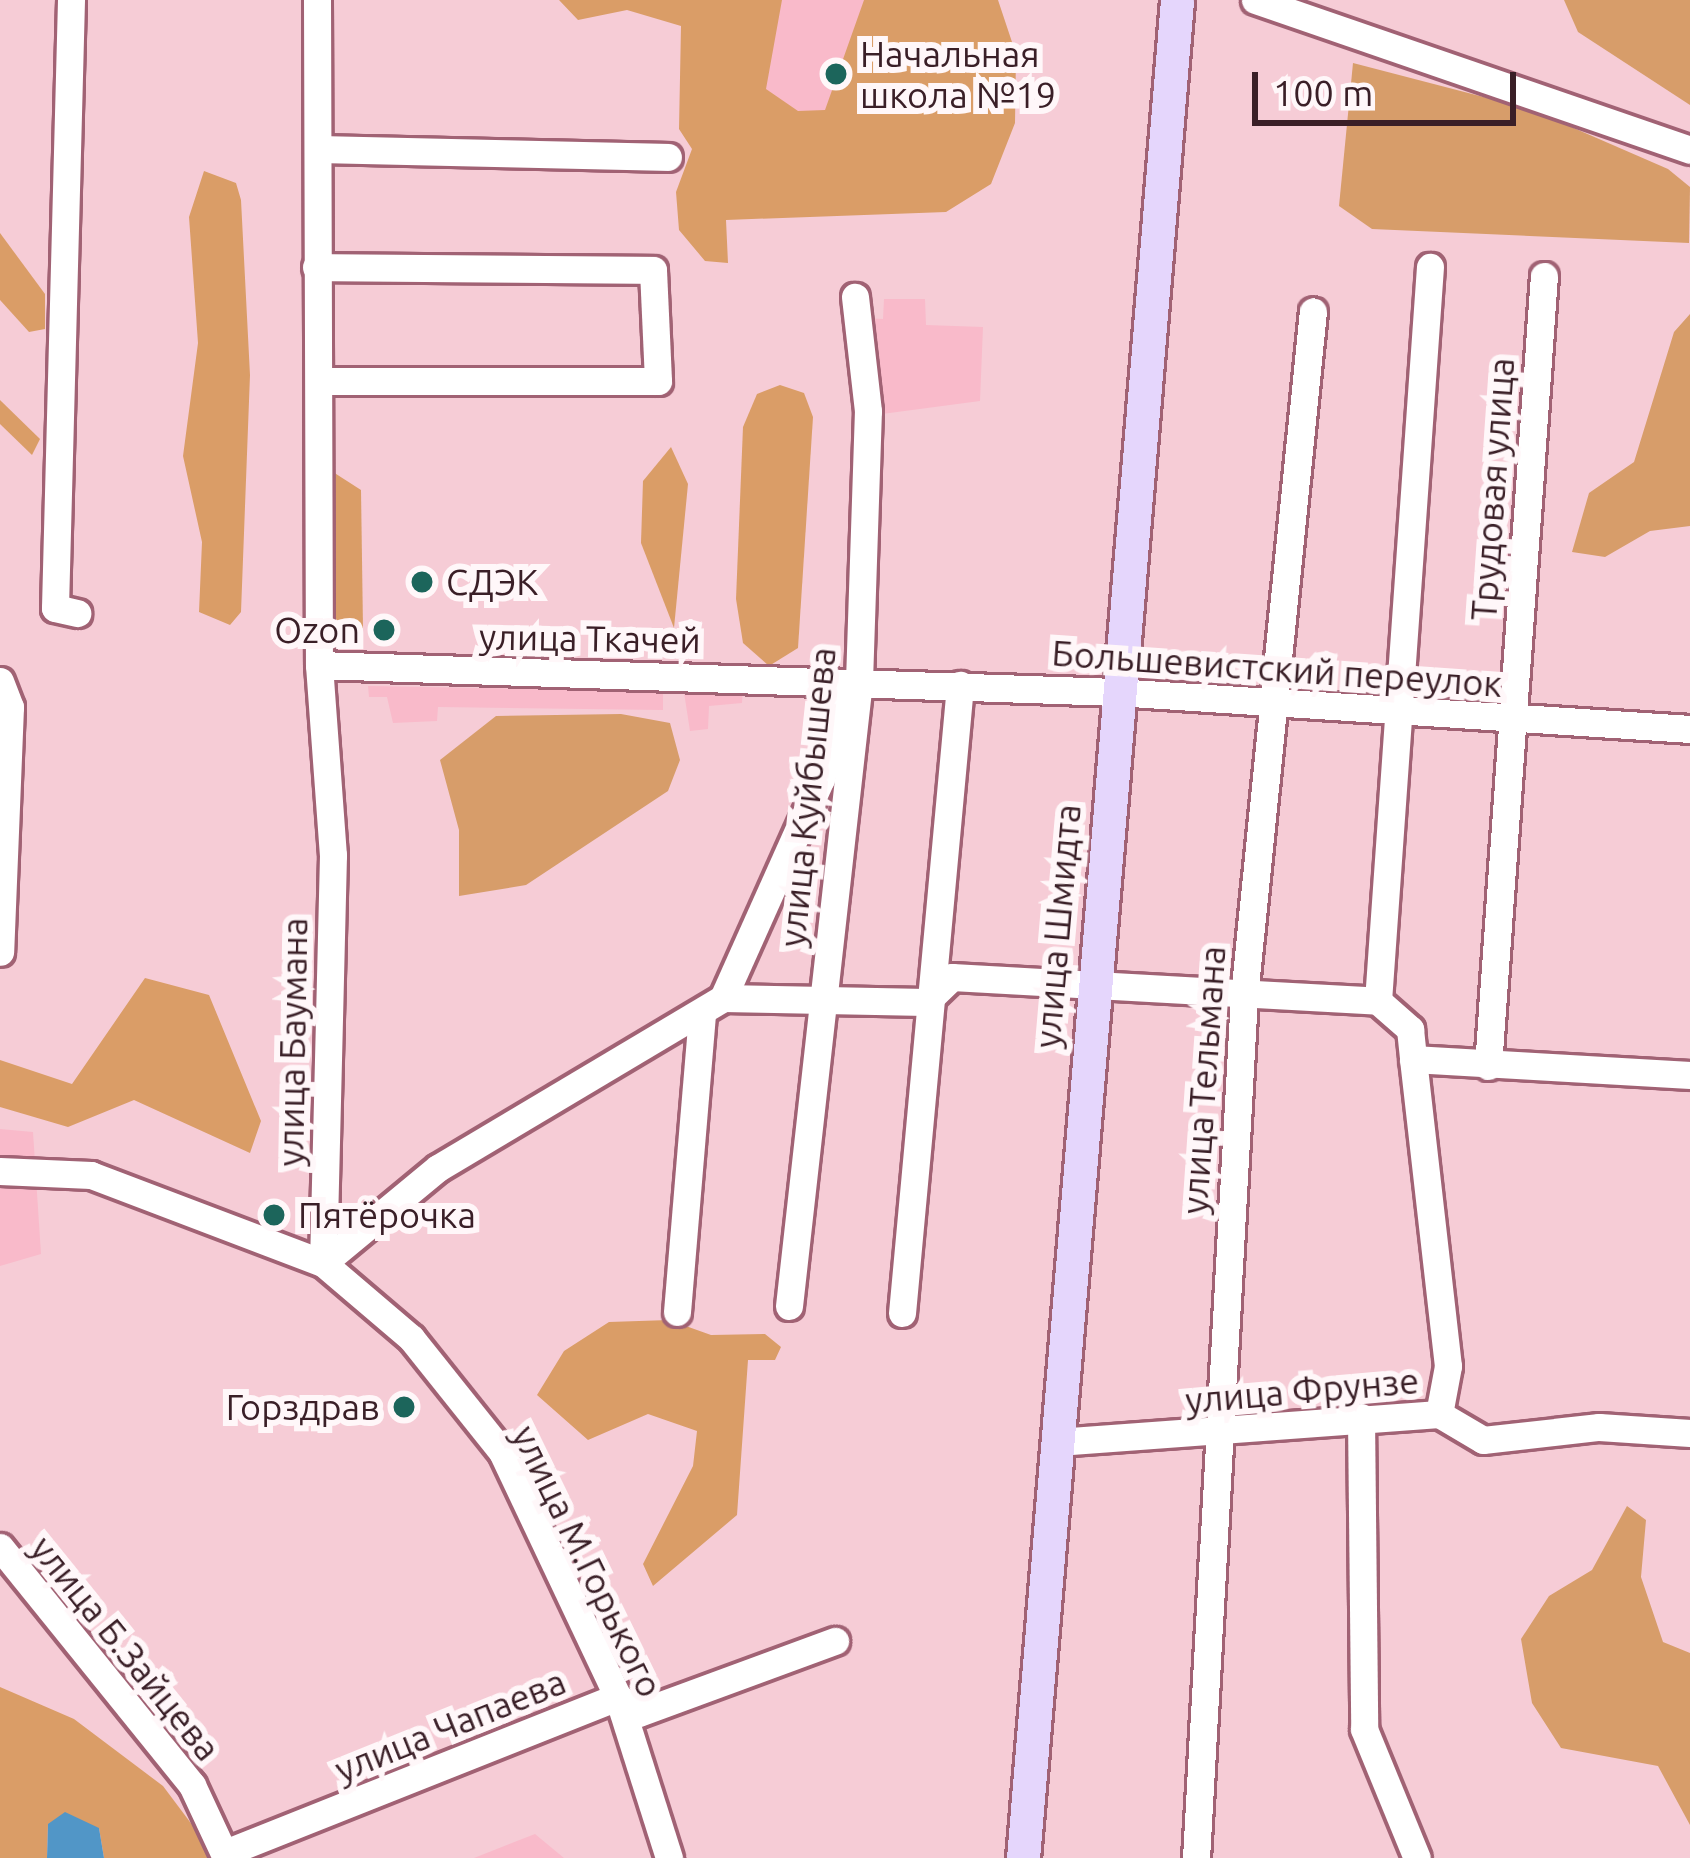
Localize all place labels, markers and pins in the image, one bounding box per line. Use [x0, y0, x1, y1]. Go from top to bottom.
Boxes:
place label: Начальная школа №19 [860, 31, 1056, 116]
marker: Начальная школа №19 [823, 61, 849, 87]
place label: СДЭК [446, 560, 538, 604]
marker: СДЭК [409, 569, 435, 595]
place label: Ozon [274, 608, 360, 652]
marker: Ozon [371, 617, 397, 643]
place label: Пятёрочка [298, 1193, 476, 1237]
marker: Пятёрочка [261, 1202, 287, 1228]
place label: Горздрав [226, 1385, 380, 1429]
marker: Горздрав [391, 1394, 417, 1420]

